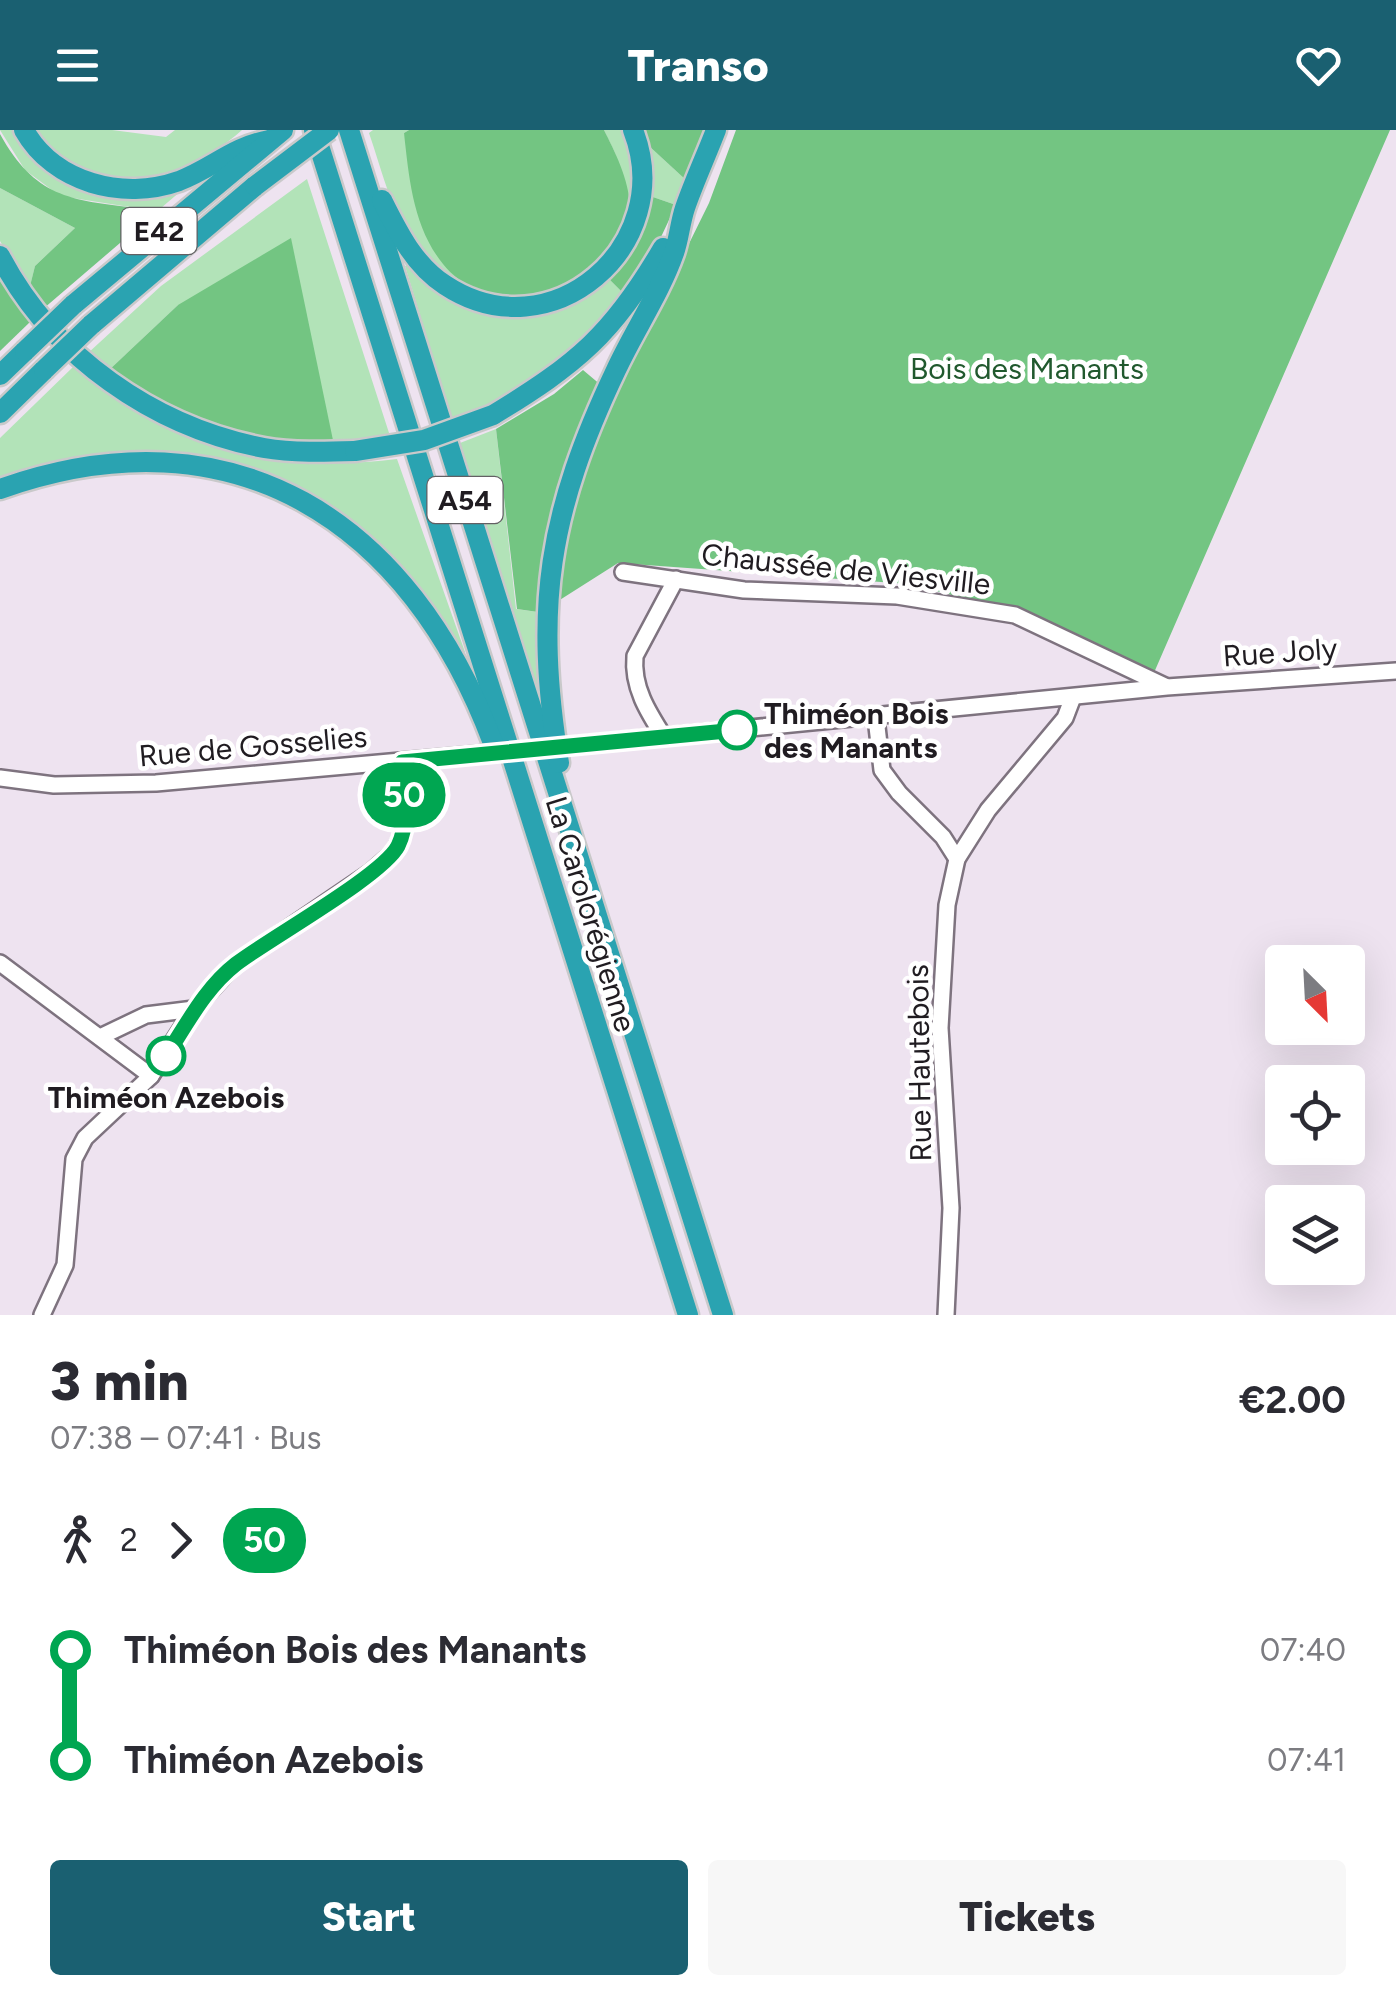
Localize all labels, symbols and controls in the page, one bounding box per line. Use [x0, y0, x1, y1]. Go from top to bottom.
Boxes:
icon: menu [50, 38, 105, 93]
text: Transo [627, 38, 769, 92]
icon: heart [1291, 38, 1346, 93]
road number: E42 [122, 208, 196, 254]
park label: Bois des Manants [910, 350, 1144, 387]
road number: A54 [428, 477, 502, 523]
street label: Chaussée de Viesville [700, 535, 992, 603]
street label: Rue Joly [1222, 630, 1339, 674]
place label: Thiméon Bois des Manants [764, 695, 949, 766]
marker: Thiméon Bois des Manants [718, 711, 756, 749]
street label: Rue de Gosselies [137, 718, 369, 774]
line badge: 50 [359, 762, 449, 828]
text: 50 [382, 774, 426, 816]
street label: La Carolorégienne [538, 792, 644, 1036]
north arrow [1265, 945, 1365, 1045]
map controls [1265, 945, 1365, 1285]
street label: Rue Hautebois [899, 964, 939, 1162]
marker: Thiméon Azebois [147, 1037, 185, 1075]
button: locate [1265, 1065, 1365, 1165]
place label: Thiméon Azebois [48, 1079, 284, 1116]
button: layers [1265, 1185, 1365, 1285]
text: 3 min [50, 1348, 189, 1414]
text: €2.00 [1239, 1377, 1346, 1423]
text: 07:38 – 07:41 · Bus [50, 1419, 321, 1457]
icon: walk [50, 1513, 105, 1568]
icon: forward [153, 1513, 208, 1568]
text: 50 [243, 1519, 286, 1561]
text: 2 [120, 1521, 138, 1559]
text: Thiméon Bois des Manants [124, 1627, 587, 1673]
text: 07:40 [1260, 1631, 1346, 1669]
text: Thiméon Azebois [124, 1737, 424, 1783]
text: 07:41 [1267, 1741, 1346, 1779]
button: Start [50, 1860, 688, 1975]
button: Tickets [708, 1860, 1346, 1975]

